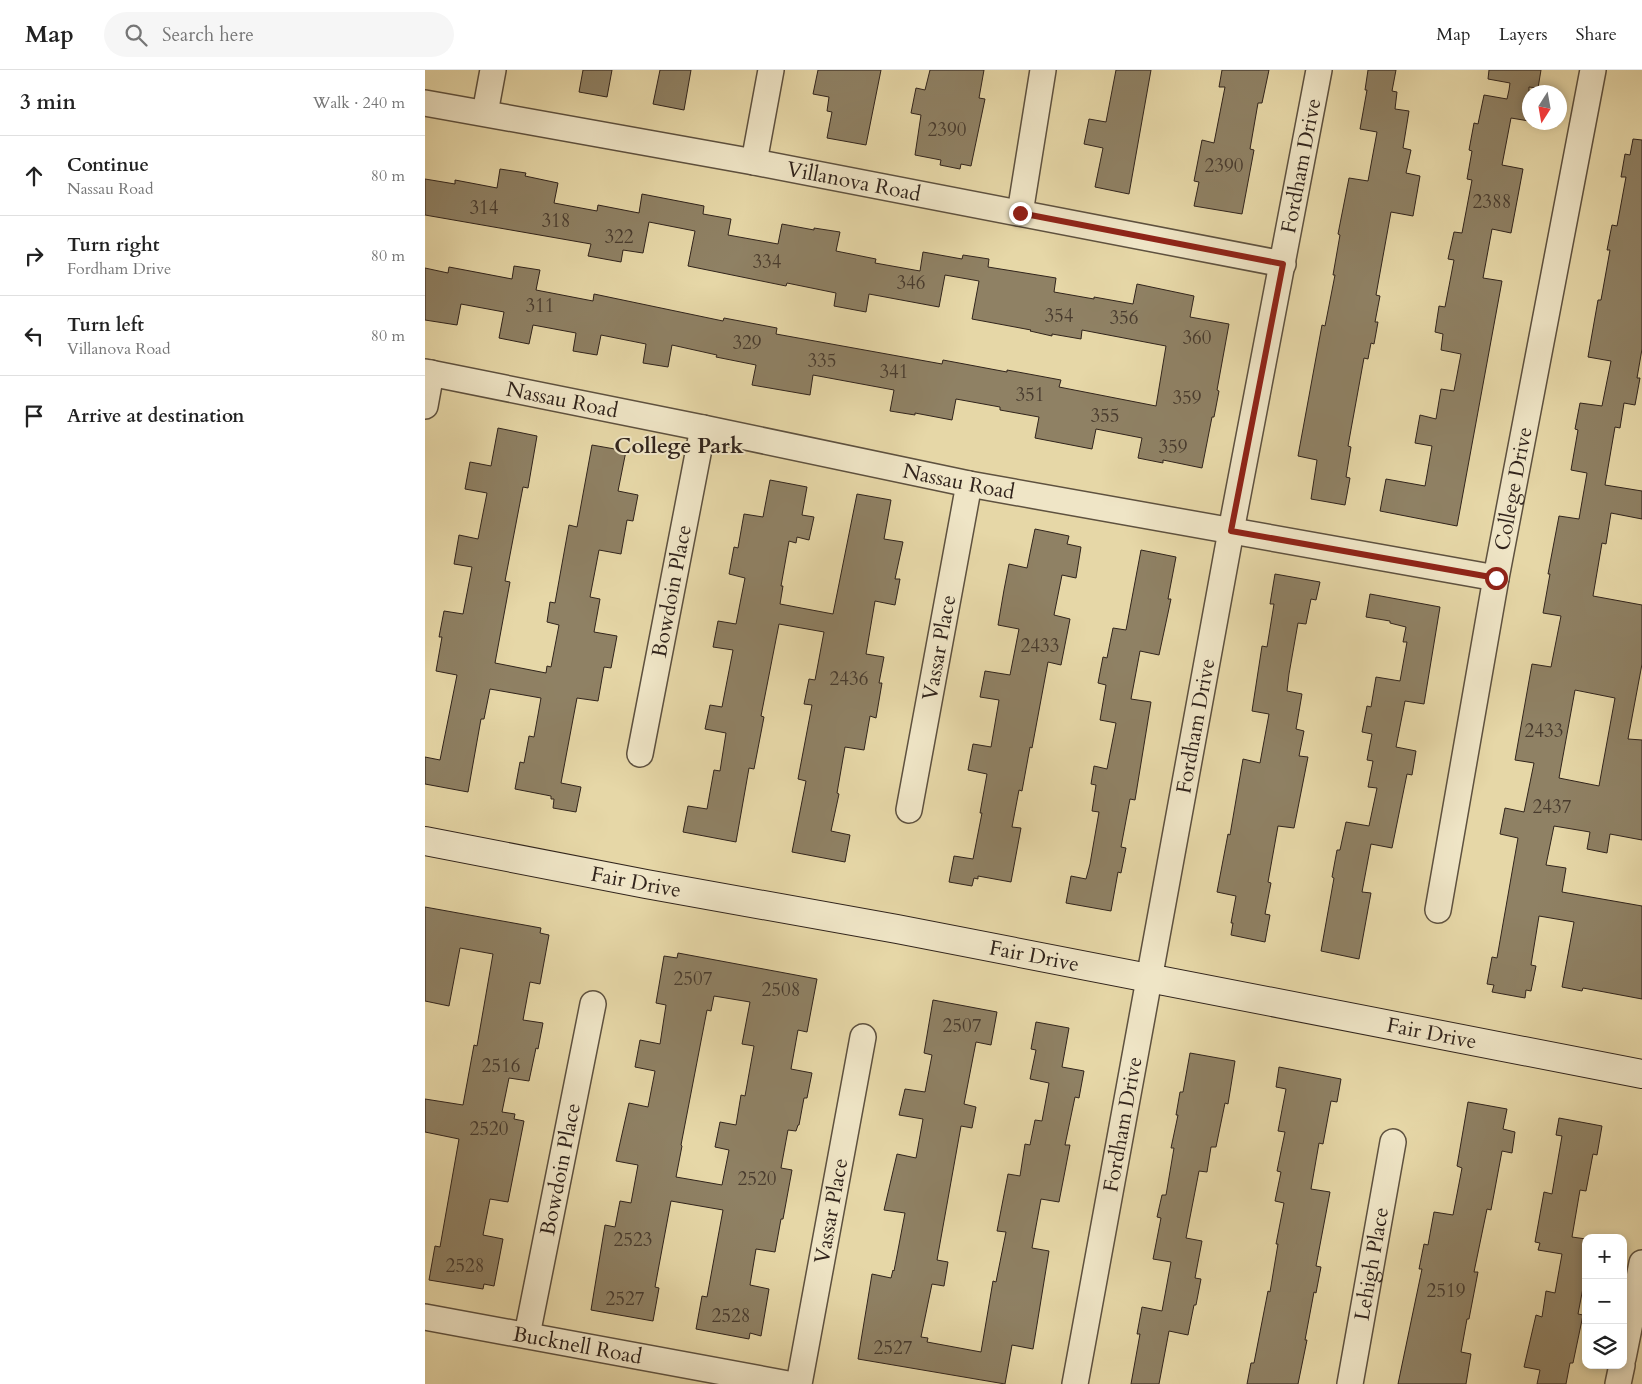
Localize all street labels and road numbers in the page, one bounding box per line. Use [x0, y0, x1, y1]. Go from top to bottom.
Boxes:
street label: Fordham Drive [1274, 96, 1328, 236]
street label: Villanova Road [784, 154, 923, 208]
street label: Nassau Road [504, 374, 621, 425]
street label: College Drive [1487, 424, 1539, 553]
street label: Nassau Road [900, 456, 1017, 506]
street label: Bowdoin Place [645, 522, 698, 660]
street label: Vassar Place [915, 593, 963, 703]
street label: Fordham Drive [1169, 656, 1222, 796]
street label: Fair Drive [589, 859, 683, 905]
street label: Fair Drive [987, 933, 1082, 979]
street label: Fair Drive [1384, 1010, 1479, 1056]
street label: Fordham Drive [1096, 1054, 1149, 1194]
street label: Bowdoin Place [533, 1100, 587, 1238]
street label: Vassar Place [807, 1156, 855, 1266]
street label: Lehigh Place [1347, 1205, 1396, 1323]
street label: Bucknell Road [511, 1319, 644, 1371]

